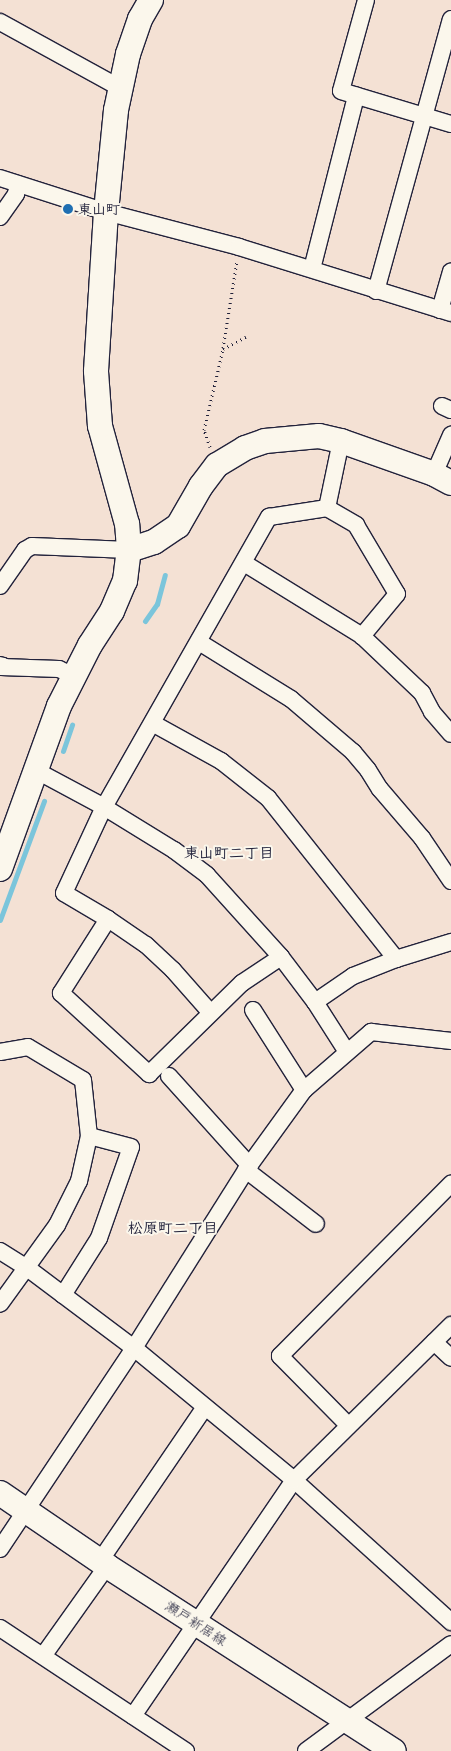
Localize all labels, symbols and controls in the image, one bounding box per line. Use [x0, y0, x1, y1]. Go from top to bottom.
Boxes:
place label: 東山町 [78, 201, 120, 217]
marker: 東山町 [62, 203, 74, 215]
district label: 東山町二丁目 [184, 844, 274, 862]
district label: 松原町二丁目 [128, 1219, 218, 1237]
street label: 瀬戸新居線 [162, 1597, 230, 1649]

